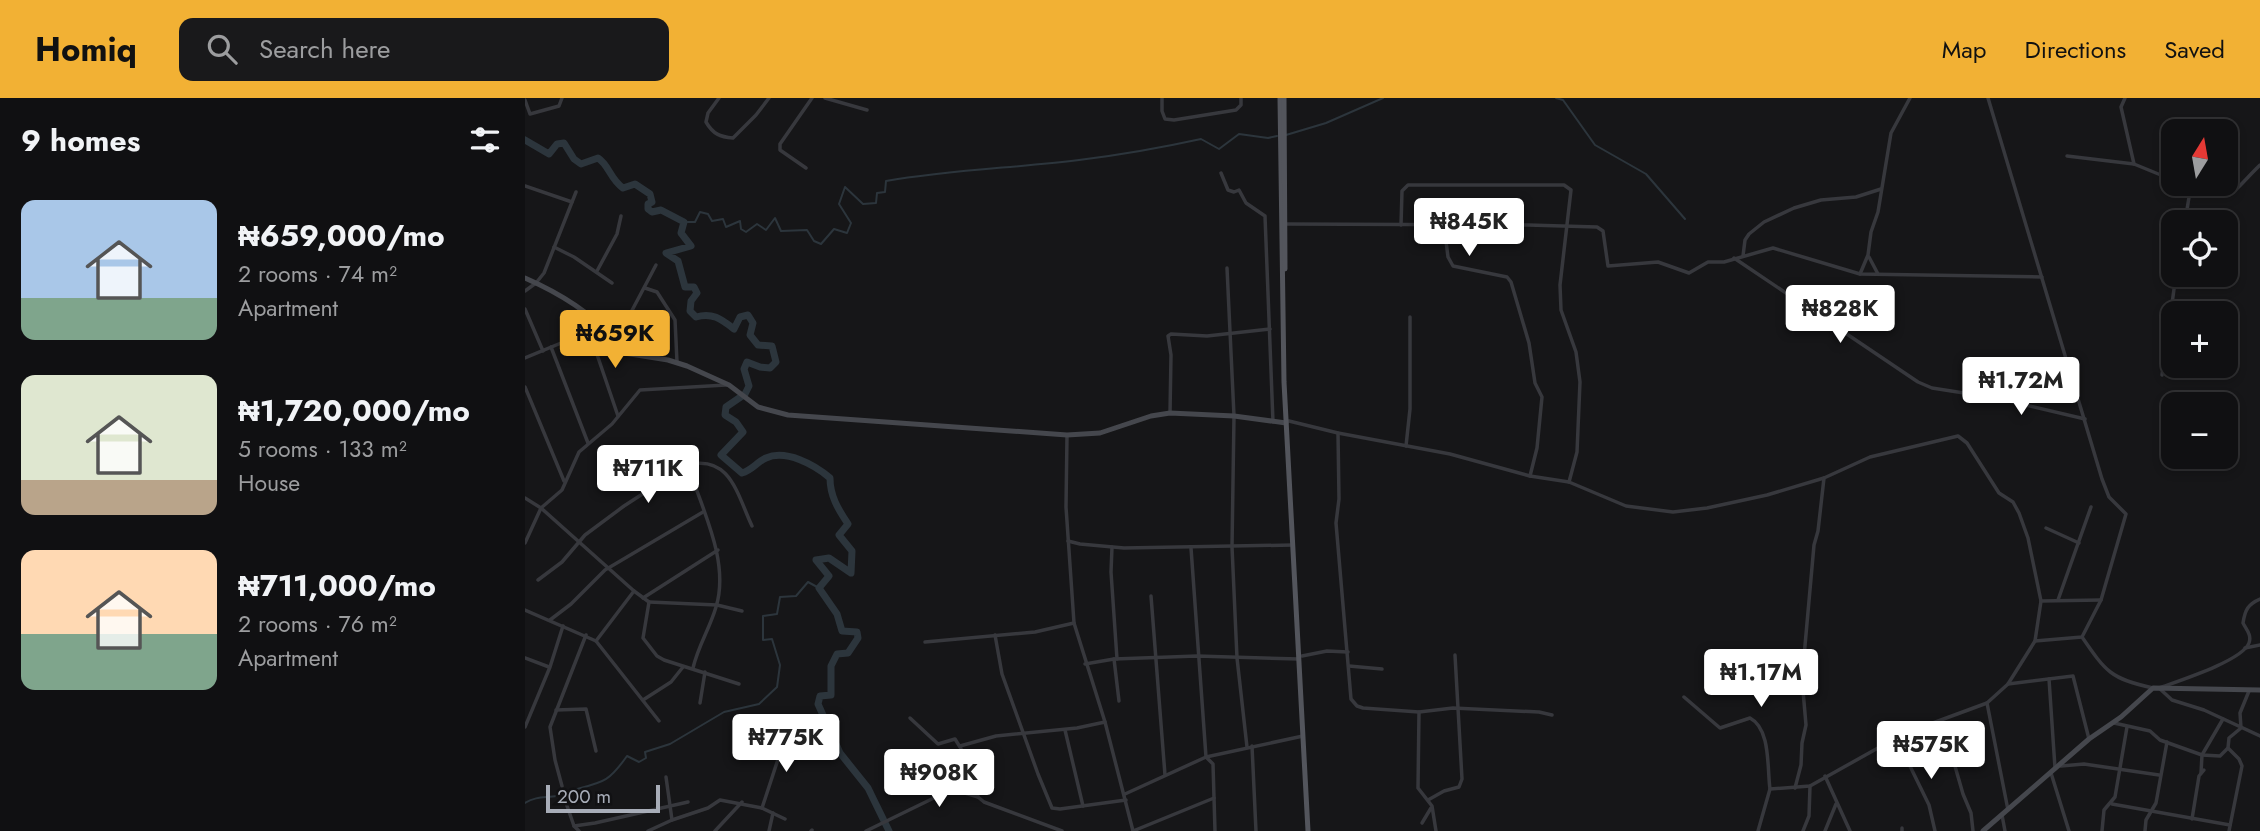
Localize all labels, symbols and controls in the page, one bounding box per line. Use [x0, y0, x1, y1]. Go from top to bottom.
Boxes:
search box [179, 18, 669, 81]
text: Homiq [35, 26, 137, 73]
icon: search [203, 30, 241, 68]
text: Search here [259, 30, 390, 68]
text: Map [1942, 32, 1987, 67]
text: Directions [2025, 32, 2126, 67]
text: Saved [2164, 32, 2225, 67]
text: 9 homes [21, 119, 140, 162]
north arrow [2161, 119, 2238, 196]
map controls [2161, 119, 2238, 469]
icon: filters [466, 121, 504, 159]
pin: ₦845K [1420, 198, 1518, 258]
text: ₦845K [1430, 204, 1508, 238]
button: locate [2161, 210, 2238, 287]
text: ₦659,000/mo [238, 214, 445, 257]
icon: home [77, 228, 161, 312]
text: 2 rooms · 74 m² [238, 257, 397, 291]
pin: ₦828K [1791, 286, 1889, 345]
text: Apartment [238, 291, 338, 325]
text: ₦828K [1802, 291, 1878, 325]
button: + [2161, 301, 2238, 378]
pin: ₦659K [566, 310, 664, 370]
text: ₦659K [576, 316, 654, 350]
pin: ₦1.72M [1964, 358, 2078, 417]
text: ₦1.72M [1978, 363, 2064, 397]
text: ₦1,720,000/mo [238, 389, 470, 432]
button: − [2161, 392, 2238, 469]
icon: home [77, 403, 161, 487]
text: 5 rooms · 133 m² [238, 432, 407, 466]
pin: ₦711K [599, 446, 697, 505]
text: ₦711K [613, 451, 683, 485]
text: House [238, 466, 300, 500]
text: ₦711,000/mo [238, 564, 436, 607]
icon: home [77, 578, 161, 662]
text: 2 rooms · 76 m² [238, 607, 397, 641]
text: Apartment [238, 641, 338, 675]
pin: ₦1.17M [1704, 650, 1818, 709]
text: ₦1.17M [1720, 655, 1802, 689]
pin: ₦775K [737, 714, 835, 774]
text: ₦775K [748, 720, 824, 754]
pin: ₦575K [1882, 722, 1980, 781]
text: ₦575K [1893, 727, 1969, 761]
pin: ₦908K [890, 750, 988, 809]
text: ₦908K [900, 755, 978, 789]
scale bar [546, 782, 660, 814]
text: 200 m [557, 783, 611, 810]

